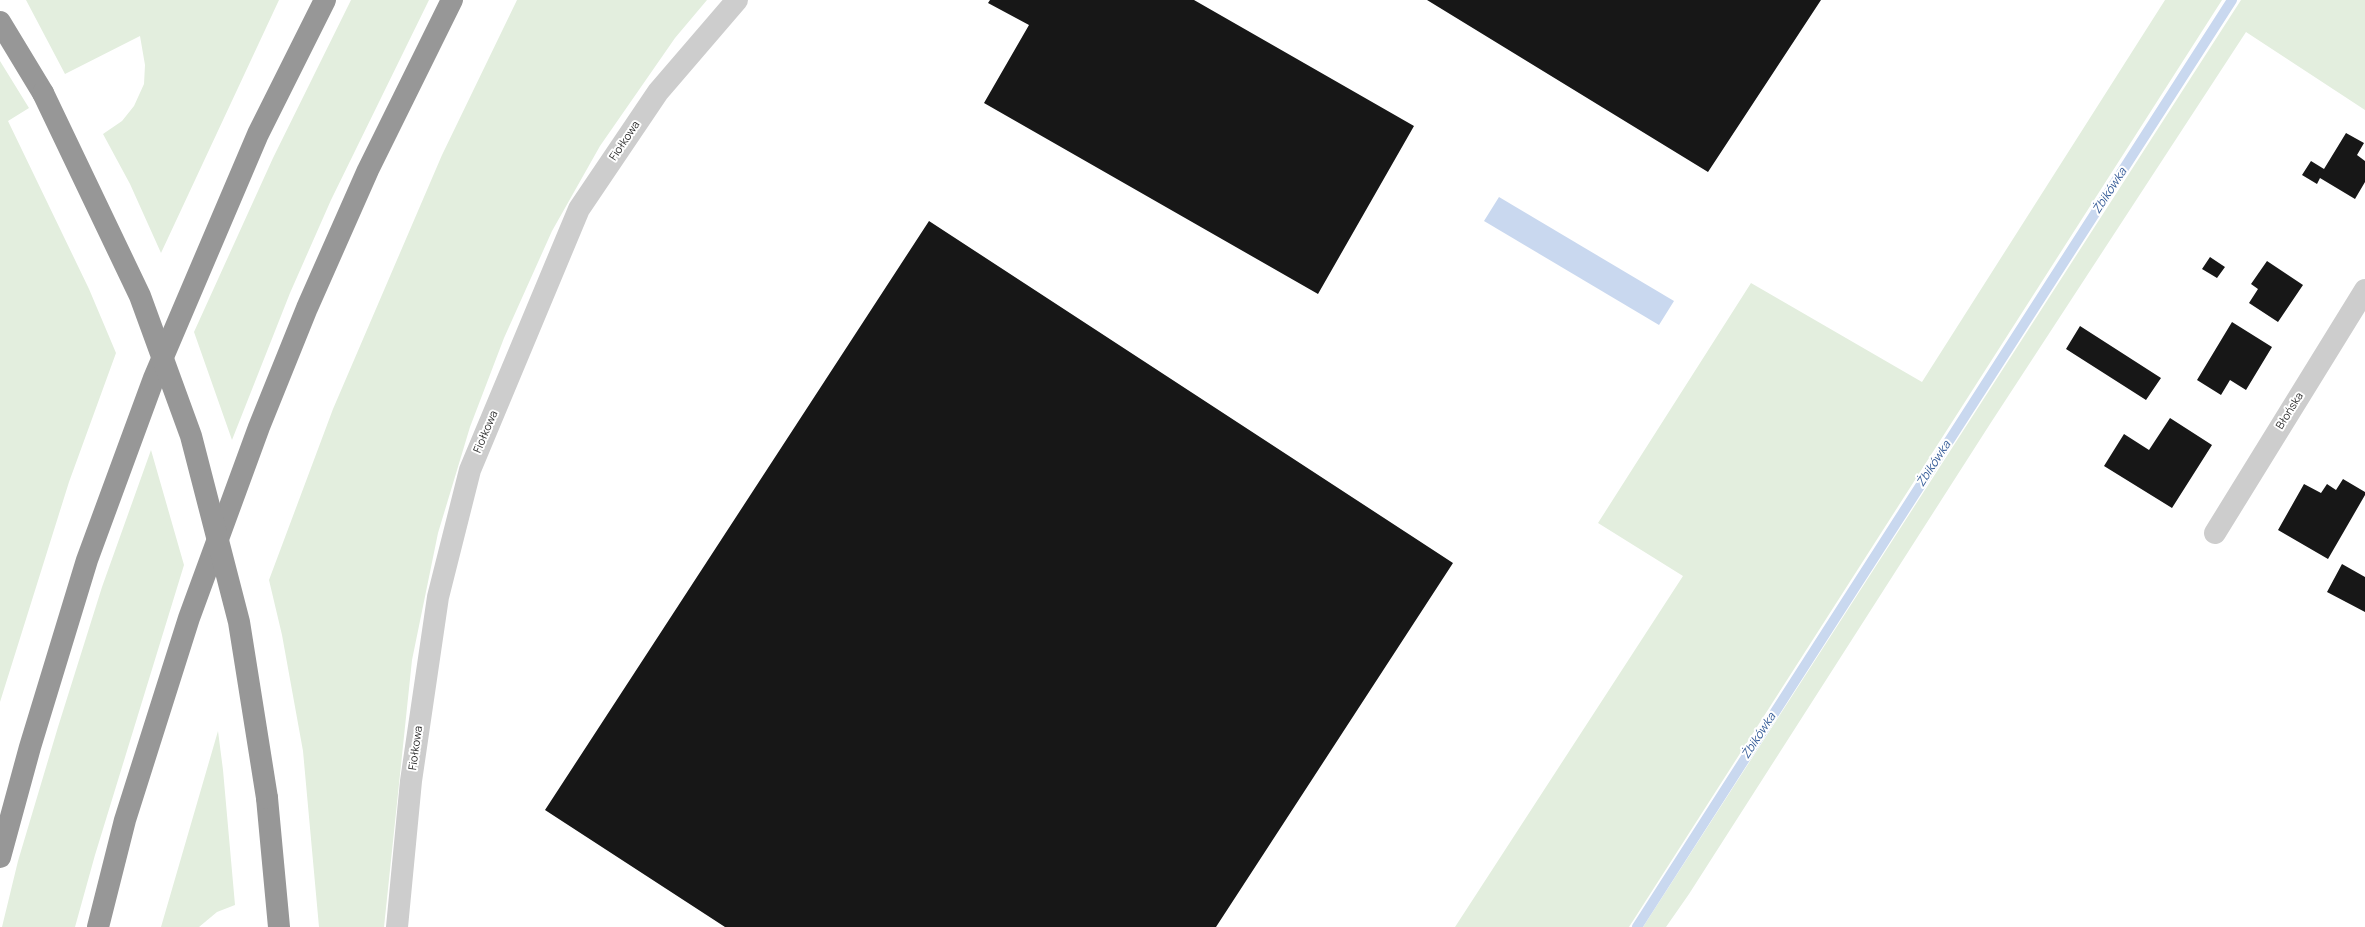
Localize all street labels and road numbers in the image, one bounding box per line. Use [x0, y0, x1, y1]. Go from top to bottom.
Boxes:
street label: Fiołkowa [607, 119, 643, 163]
street label: Błońska [2274, 390, 2306, 432]
street label: Fiołkowa [471, 409, 501, 455]
street label: Fiołkowa [406, 725, 426, 771]

